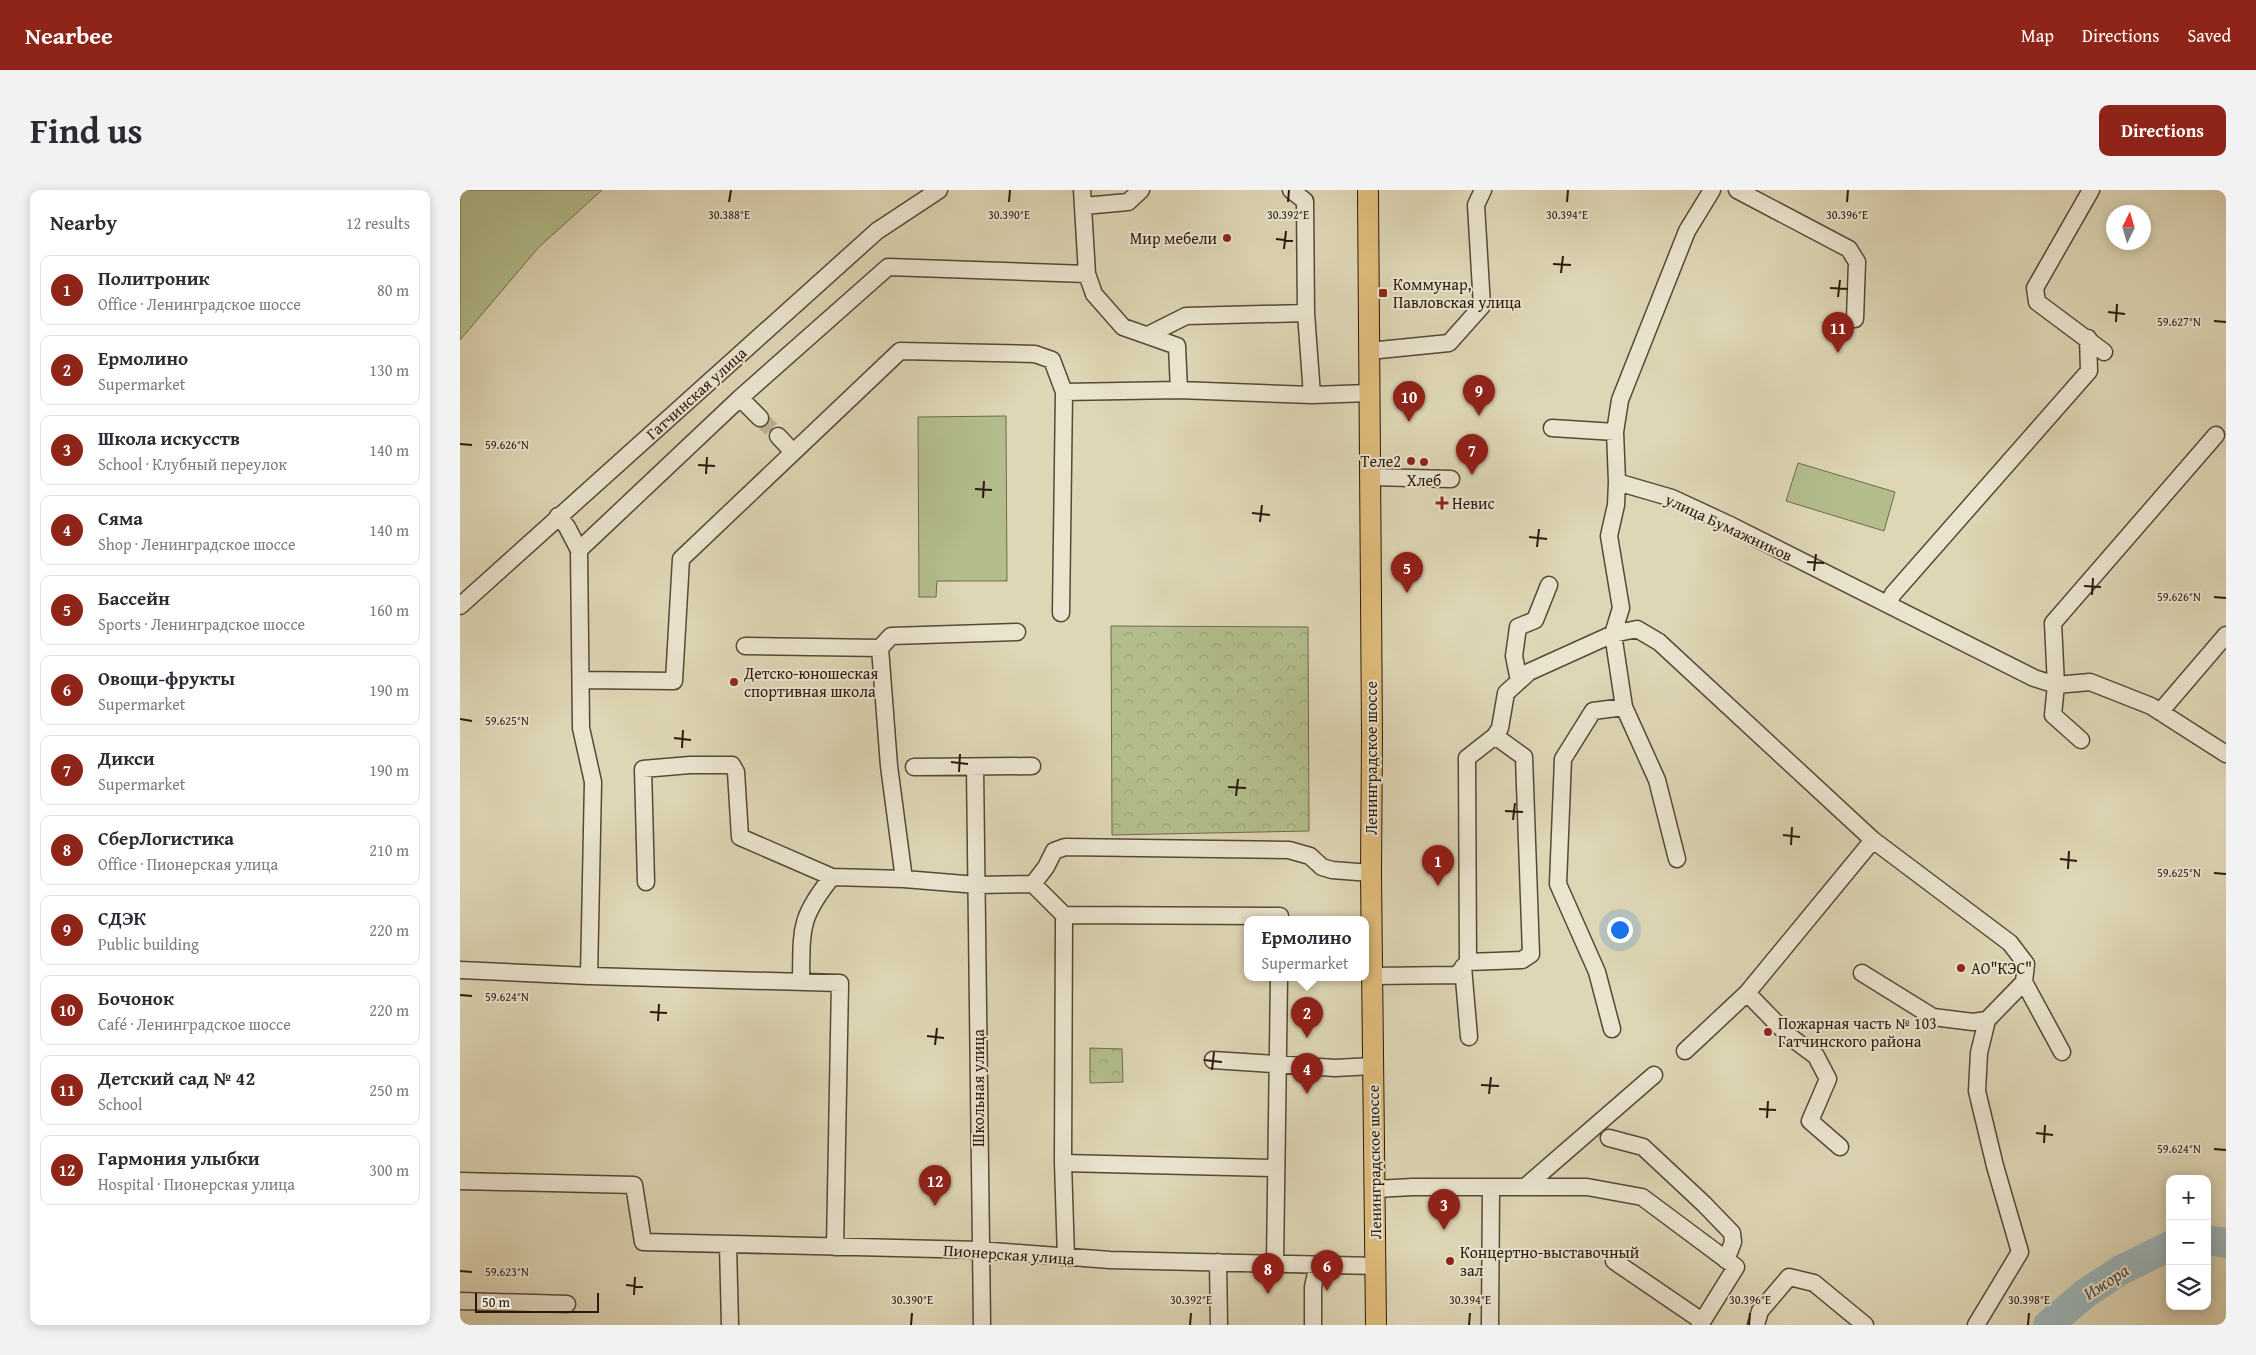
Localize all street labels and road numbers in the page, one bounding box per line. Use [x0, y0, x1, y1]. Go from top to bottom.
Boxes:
street label: Гатчинская улица [640, 341, 752, 445]
street label: улица Бумажников [1661, 487, 1797, 567]
street label: Ленинградское шоссе [1359, 681, 1383, 835]
street label: Школьная улица [966, 1029, 990, 1147]
street label: Ленинградское шоссе [1361, 1085, 1387, 1239]
street label: Пионерская улица [943, 1237, 1076, 1271]

